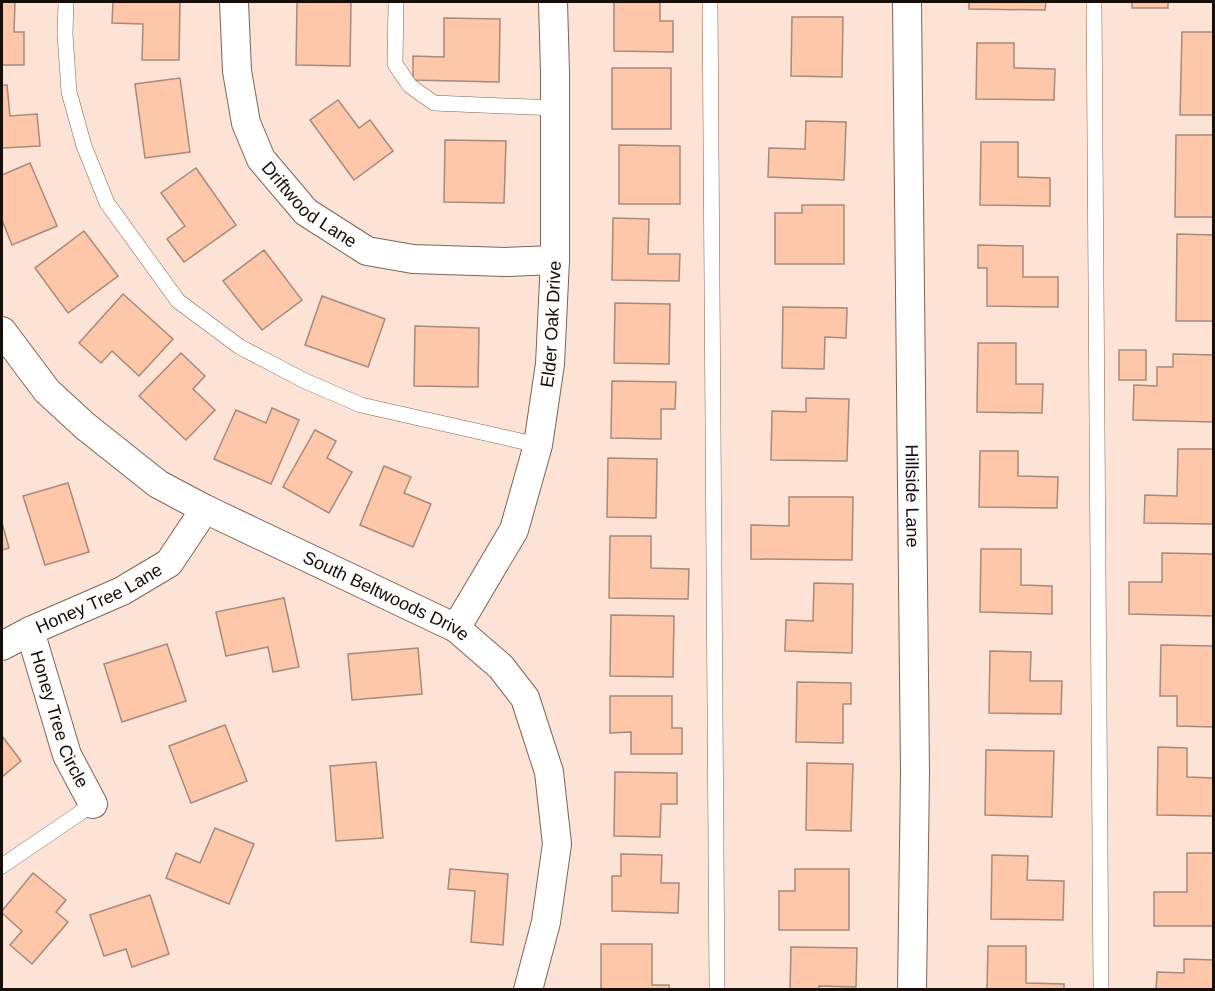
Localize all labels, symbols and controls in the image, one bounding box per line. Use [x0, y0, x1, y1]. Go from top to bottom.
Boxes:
street label: Driftwood Lane [258, 158, 360, 252]
street label: Elder Oak Drive [537, 260, 565, 389]
street label: Hillside Lane [902, 444, 923, 548]
street label: South Beltwoods Drive [300, 547, 473, 645]
street label: Honey Tree Lane [33, 559, 166, 637]
street label: Honey Tree Circle [26, 648, 93, 791]

